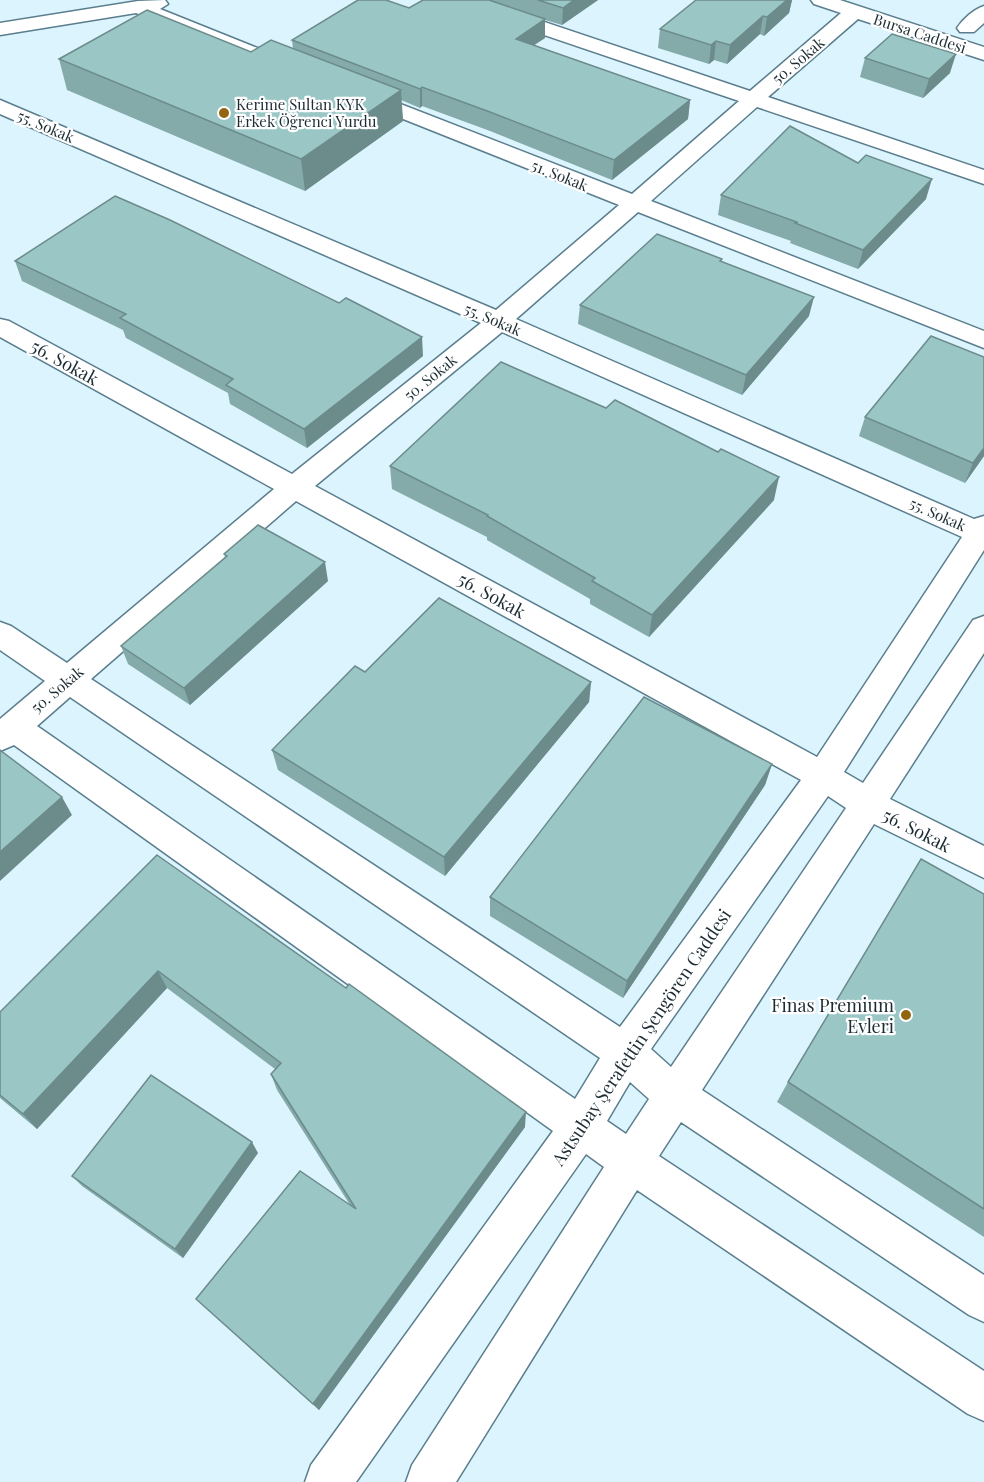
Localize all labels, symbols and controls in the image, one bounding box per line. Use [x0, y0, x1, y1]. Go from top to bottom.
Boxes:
street label: Bursa Caddesi [871, 9, 969, 58]
street label: 50. Sokak [768, 32, 829, 88]
place label: Kerime Sultan KYK Erkek Öğrenci Yurdu [236, 94, 377, 131]
street label: 55. Sokak [14, 105, 78, 147]
marker: Kerime Sultan KYK Erkek Öğrenci Yurdu [217, 106, 231, 120]
street label: 51. Sokak [529, 155, 592, 196]
street label: 55. Sokak [461, 298, 525, 340]
street label: 56. Sokak [27, 334, 103, 390]
street label: 50. Sokak [399, 349, 461, 405]
street label: 55. Sokak [907, 493, 970, 536]
street label: 56. Sokak [454, 567, 530, 623]
street label: 50. Sokak [27, 661, 88, 717]
street label: 56. Sokak [879, 803, 955, 857]
street label: Astsubay Şerafettin Şengören Caddesi [545, 904, 736, 1171]
place label: Finas Premium Evleri [771, 993, 894, 1038]
marker: Finas Premium Evleri [899, 1008, 913, 1022]

